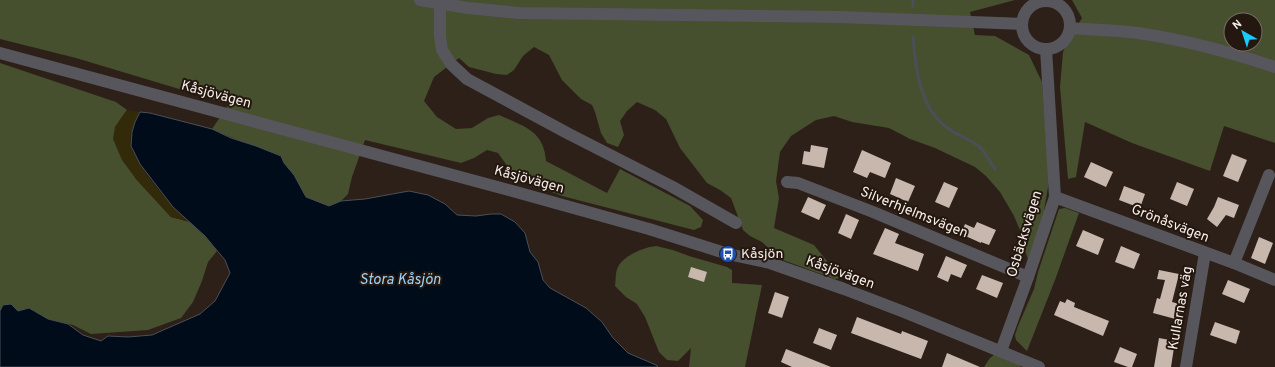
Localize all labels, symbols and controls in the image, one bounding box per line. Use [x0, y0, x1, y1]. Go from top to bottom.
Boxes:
north arrow [1223, 12, 1263, 52]
text: N [1230, 17, 1245, 33]
street label: Kåsjövägen [179, 77, 253, 113]
street label: Kåsjövägen [492, 162, 566, 198]
street label: Silverhjelmsvägen [858, 184, 970, 242]
street label: Osbäcksvägen [1004, 189, 1046, 279]
street label: Grönåsvägen [1129, 201, 1211, 247]
bus stop icon: Kåsjön [718, 244, 738, 264]
place label: Kåsjön [741, 246, 783, 263]
street label: Kåsjövägen [803, 253, 877, 293]
street label: Kullarnas väg [1165, 265, 1197, 351]
water label: Stora Kåsjön [359, 271, 441, 290]

